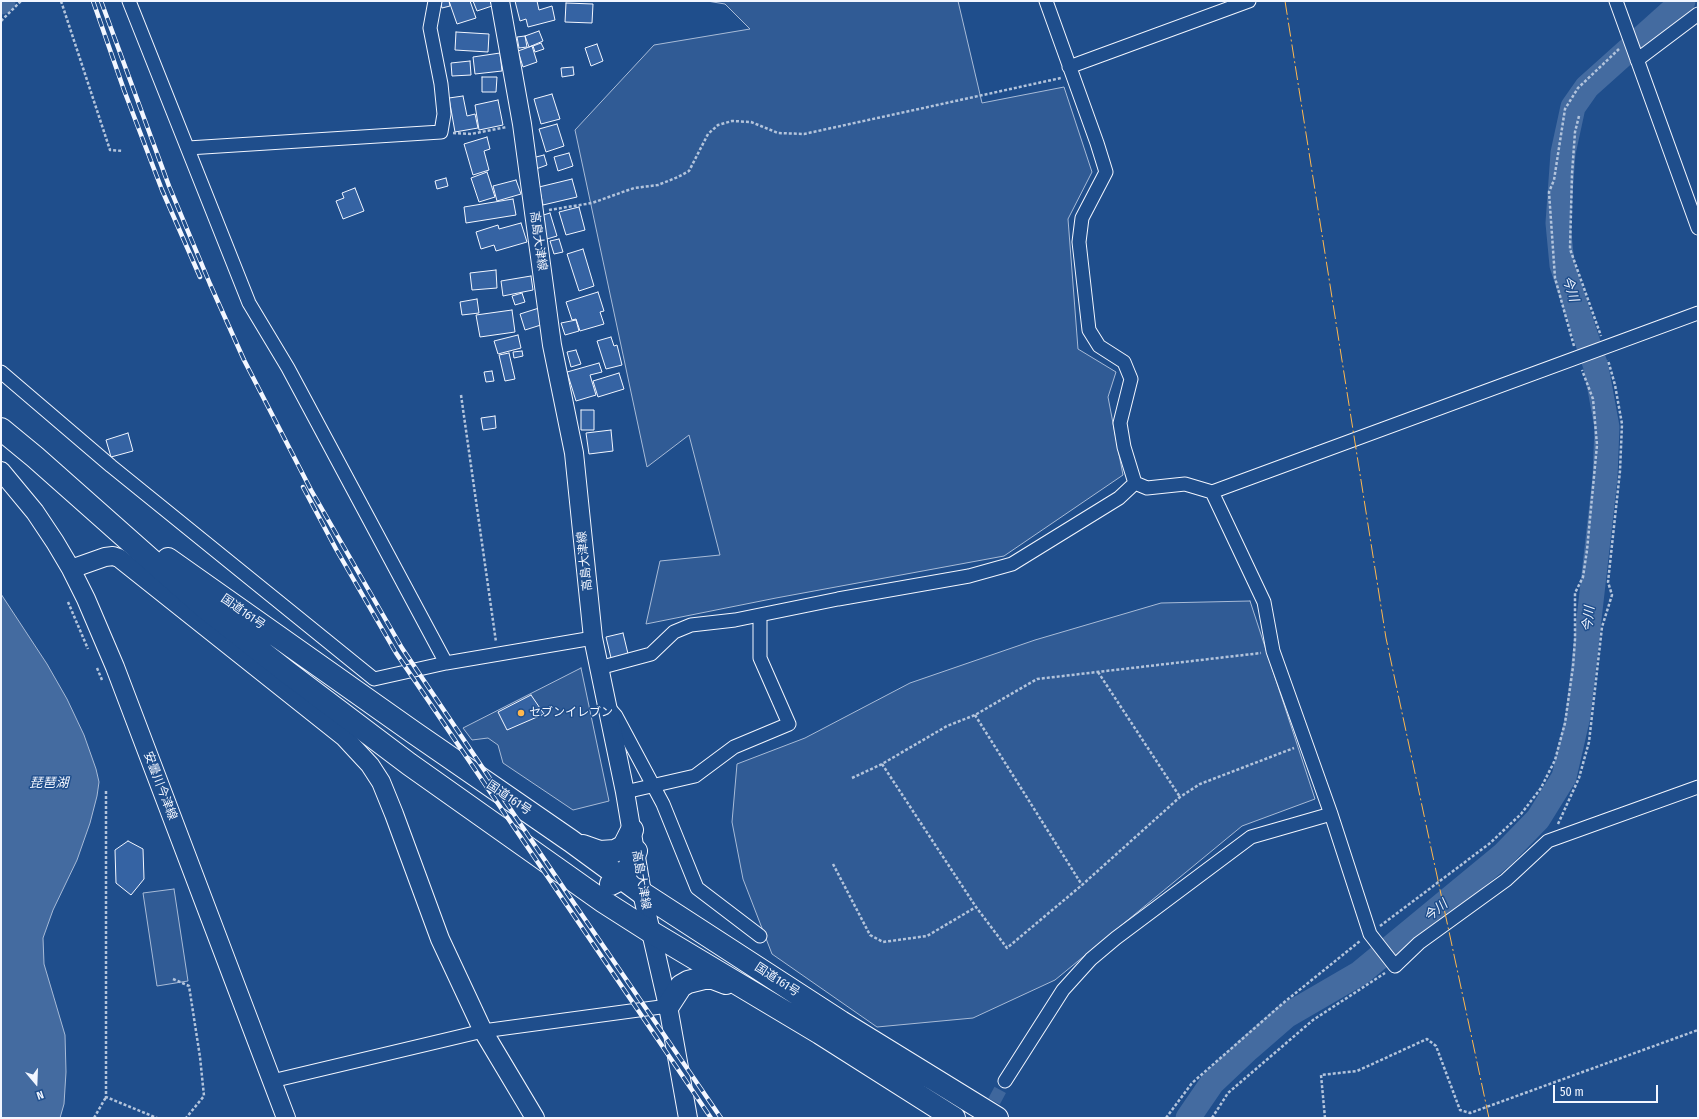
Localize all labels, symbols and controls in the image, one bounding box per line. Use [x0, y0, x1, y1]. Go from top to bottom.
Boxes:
street label: 高島大津線 [527, 210, 549, 272]
water label: 今川 [1559, 274, 1581, 304]
street label: 高島大津線 [575, 530, 595, 592]
street label: 国道161号 [218, 592, 268, 632]
water label: 今川 [1580, 605, 1598, 633]
place label: セブンイレブン [529, 706, 613, 720]
marker: セブンイレブン [516, 708, 526, 718]
street label: 安曇川今津線 [140, 750, 180, 822]
water label: 琵琶湖 [30, 775, 68, 791]
street label: 国道161号 [484, 778, 534, 818]
street label: 高島大津線 [629, 849, 653, 911]
water label: 今川 [1421, 897, 1451, 925]
street label: 国道161号 [752, 960, 802, 1000]
north arrow [16, 1063, 56, 1103]
scale bar [1555, 1077, 1660, 1103]
text: 50 m [1560, 1085, 1584, 1099]
text: N [35, 1088, 45, 1102]

